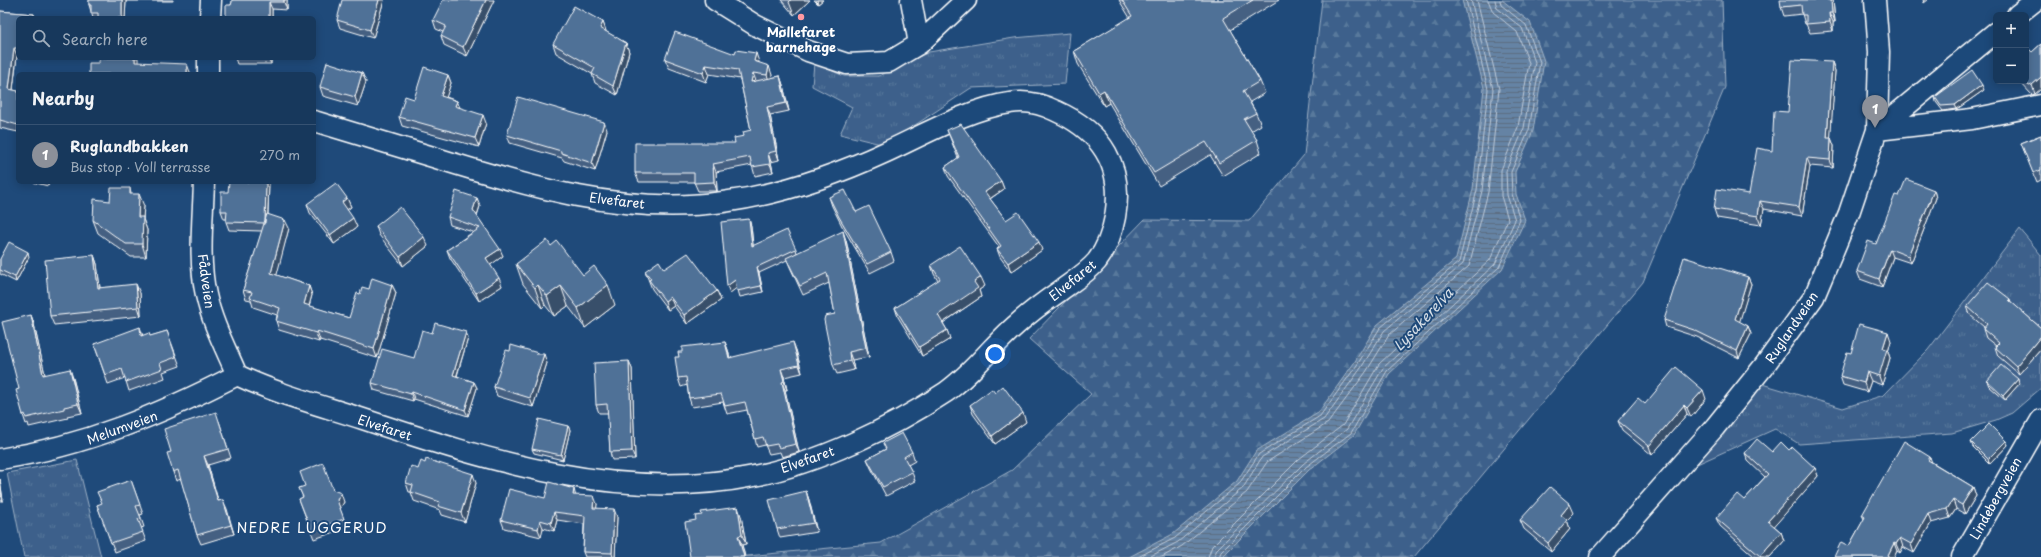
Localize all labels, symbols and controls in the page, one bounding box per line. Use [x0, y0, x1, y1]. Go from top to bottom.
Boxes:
marker: Møllefaret barnehage [796, 12, 806, 22]
map controls [1993, 12, 2029, 84]
button: + [1993, 12, 2029, 48]
search box [16, 16, 316, 60]
place label: Møllefaret barnehage [766, 22, 836, 56]
icon: search [30, 27, 52, 49]
text: Search here [62, 27, 148, 50]
button: − [1993, 48, 2029, 84]
text: Nearby [32, 85, 94, 111]
pin: 1 [1862, 95, 1888, 128]
text: Ruglandbakken [70, 134, 188, 157]
text: 1 [42, 145, 48, 164]
text: 270 m [259, 145, 300, 164]
text: Bus stop · Voll terrasse [70, 157, 210, 176]
street label: Elvefaret [588, 187, 646, 213]
street label: Fådveien [194, 252, 220, 310]
street label: Elvefaret [1044, 255, 1100, 305]
water label: Lysakerelva [1388, 282, 1458, 355]
street label: Ruglandveien [1760, 287, 1822, 367]
your location [985, 344, 1005, 364]
street label: Melumveien [84, 405, 160, 449]
street label: Elvefaret [356, 409, 414, 445]
street label: Elvefaret [778, 441, 836, 477]
street label: Lindebergveien [1964, 453, 2026, 543]
district label: NEDRE LUGGERUD [237, 517, 387, 538]

